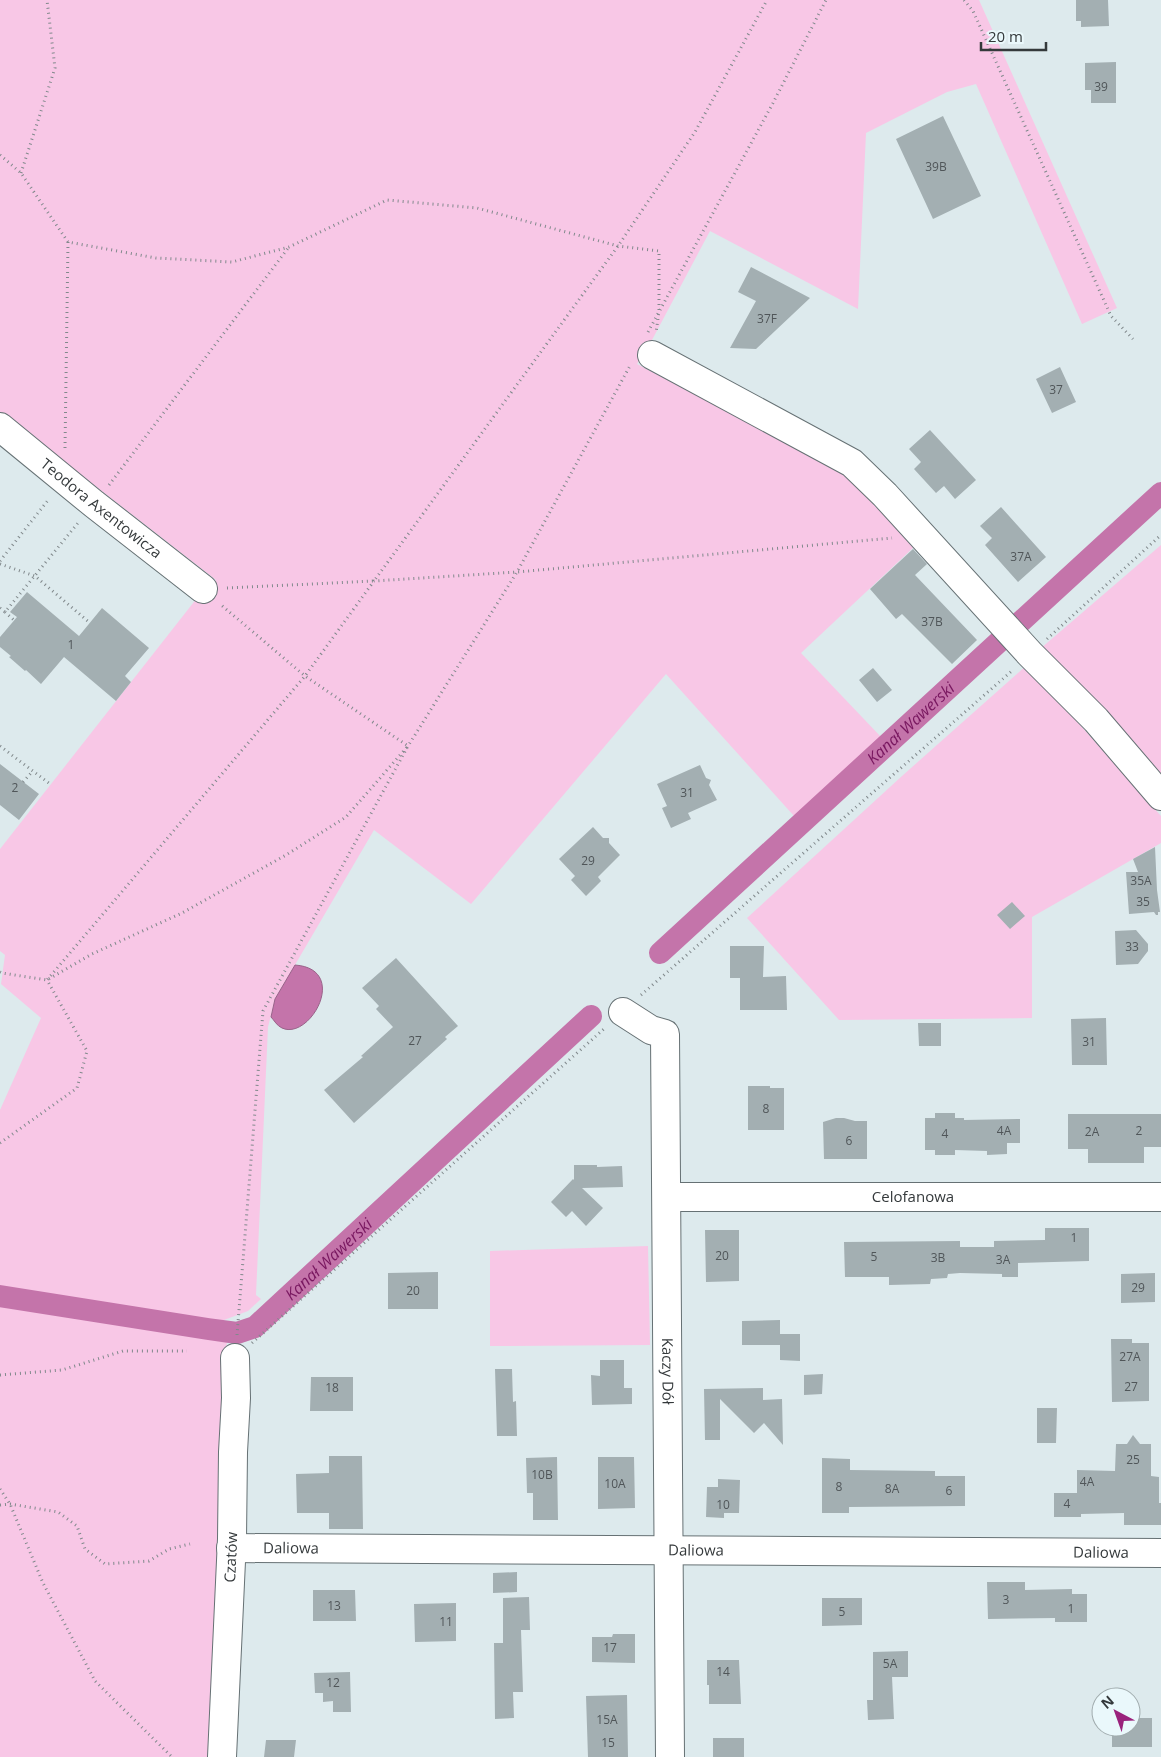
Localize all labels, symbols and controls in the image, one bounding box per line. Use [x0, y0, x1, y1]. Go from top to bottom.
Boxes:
scale bar [981, 20, 1046, 52]
text: 20 m [988, 26, 1023, 46]
house number: 39 [1094, 78, 1108, 95]
house number: 39B [925, 158, 947, 175]
house number: 37F [757, 310, 777, 327]
house number: 37 [1049, 381, 1063, 398]
street label: Teodora Axentowicza [37, 453, 166, 562]
house number: 37A [1010, 548, 1032, 565]
house number: 37B [921, 613, 943, 630]
house number: 1 [68, 636, 74, 653]
water label: Kanał Wawerski [862, 677, 960, 769]
house number: 2 [12, 779, 19, 796]
house number: 31 [680, 784, 694, 801]
house number: 29 [581, 852, 595, 869]
house number: 35A [1130, 872, 1152, 889]
house number: 35 [1136, 893, 1150, 910]
house number: 33 [1125, 938, 1139, 955]
house number: 27 [408, 1032, 422, 1049]
house number: 31 [1082, 1033, 1096, 1050]
house number: 8 [763, 1100, 770, 1117]
house number: 4A [997, 1122, 1012, 1139]
house number: 2 [1136, 1122, 1143, 1139]
house number: 2A [1085, 1123, 1100, 1140]
house number: 4 [942, 1125, 949, 1142]
house number: 6 [846, 1132, 853, 1149]
street label: Celofanowa [872, 1186, 954, 1206]
water label: Kanał Wawerski [280, 1212, 378, 1305]
house number: 1 [1071, 1229, 1077, 1246]
house number: 20 [715, 1247, 729, 1264]
house number: 5 [871, 1248, 878, 1265]
house number: 3B [931, 1249, 946, 1266]
house number: 3A [996, 1251, 1011, 1268]
house number: 29 [1131, 1279, 1145, 1296]
house number: 20 [406, 1282, 420, 1299]
street label: Kaczy Dół [658, 1338, 679, 1405]
house number: 27A [1119, 1348, 1141, 1365]
house number: 27 [1124, 1378, 1138, 1395]
house number: 18 [325, 1379, 339, 1396]
house number: 25 [1126, 1451, 1140, 1468]
house number: 10B [531, 1466, 553, 1483]
house number: 4A [1080, 1473, 1095, 1490]
house number: 10A [604, 1475, 626, 1492]
house number: 8 [836, 1478, 843, 1495]
house number: 8A [885, 1480, 900, 1497]
house number: 6 [946, 1482, 953, 1499]
house number: 4 [1064, 1495, 1071, 1512]
house number: 10 [716, 1496, 730, 1513]
street label: Czatów [219, 1531, 241, 1583]
street label: Daliowa [263, 1537, 319, 1557]
street label: Daliowa [668, 1539, 724, 1560]
street label: Daliowa [1073, 1542, 1129, 1562]
house number: 3 [1003, 1591, 1010, 1608]
house number: 13 [327, 1597, 341, 1614]
house number: 1 [1068, 1600, 1074, 1617]
house number: 5 [839, 1603, 846, 1620]
house number: 11 [439, 1613, 453, 1630]
house number: 17 [603, 1639, 617, 1656]
house number: 5A [883, 1655, 898, 1672]
house number: 14 [716, 1663, 730, 1680]
house number: 12 [326, 1674, 340, 1691]
north arrow [1091, 1687, 1141, 1737]
text: N [1097, 1691, 1118, 1713]
house number: 15A [596, 1711, 618, 1728]
house number: 15 [601, 1734, 615, 1751]

